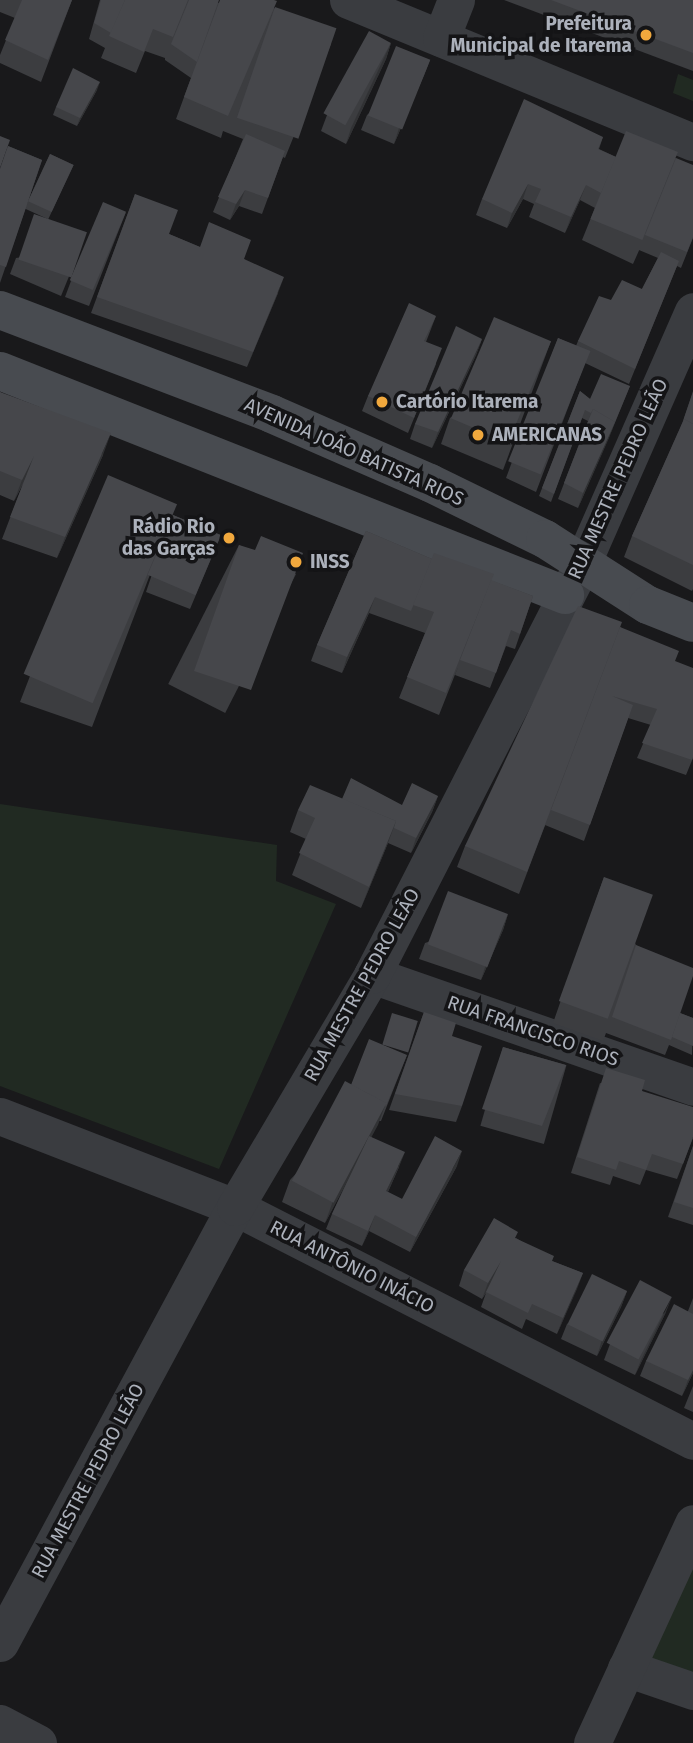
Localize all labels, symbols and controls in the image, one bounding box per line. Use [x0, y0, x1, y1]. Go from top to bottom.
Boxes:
place label: Prefeitura Municipal de Itarema [450, 13, 632, 57]
marker: Prefeitura Municipal de Itarema [638, 27, 654, 43]
street label: RUA MESTRE PEDRO LEÃO [563, 375, 673, 583]
place label: Cartório Itarema [396, 391, 539, 413]
street label: AVENIDA JOÃO BATISTA RIOS [241, 393, 467, 511]
marker: Cartório Itarema [374, 394, 390, 410]
place label: AMERICANAS [492, 424, 602, 446]
marker: AMERICANAS [470, 427, 486, 443]
place label: Rádio Rio das Garças [122, 516, 215, 560]
marker: Rádio Rio das Garças [221, 530, 237, 546]
place label: INSS [310, 551, 350, 573]
marker: INSS [288, 554, 304, 570]
street label: RUA MESTRE PEDRO LEÃO [299, 884, 425, 1086]
street label: RUA FRANCISCO RIOS [444, 991, 622, 1071]
street label: RUA ANTÔNIO INÁCIO [266, 1216, 438, 1318]
street label: RUA MESTRE PEDRO LEÃO [27, 1380, 149, 1582]

